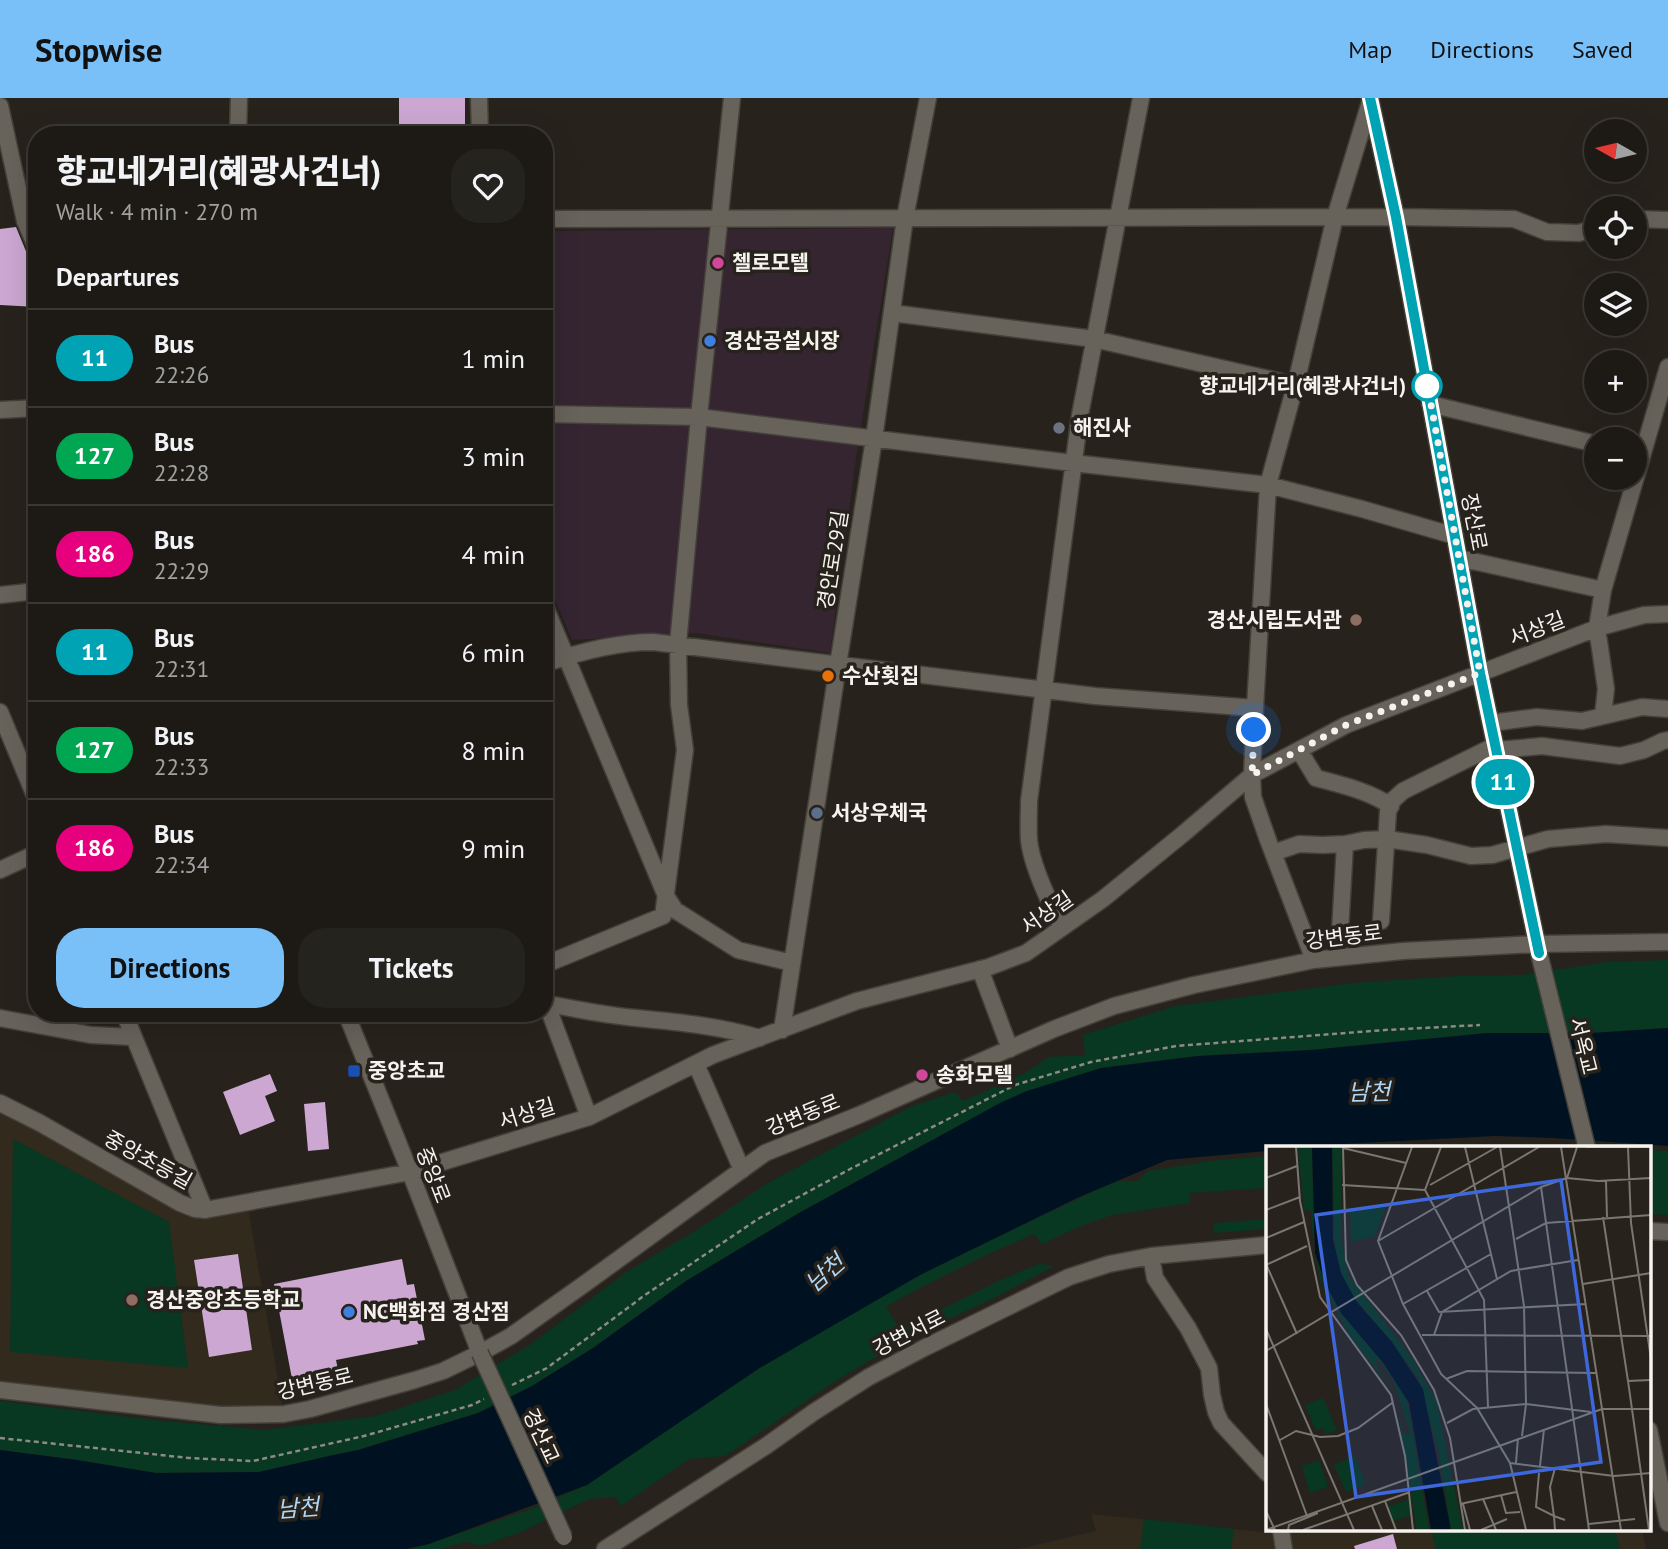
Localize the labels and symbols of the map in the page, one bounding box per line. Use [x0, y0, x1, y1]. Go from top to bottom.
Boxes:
north arrow [1584, 119, 1647, 182]
place label: 첼로모텔 [732, 249, 809, 276]
marker: 첼로모텔 [710, 255, 726, 271]
place label: 경산공설시장 [724, 327, 840, 354]
marker: 경산공설시장 [702, 333, 718, 349]
marker: 향교네거리(혜광사건너) [1412, 371, 1442, 401]
place label: 향교네거리(혜광사건너) [1199, 372, 1406, 399]
place label: 해진사 [1073, 414, 1131, 441]
marker: 해진사 [1051, 420, 1067, 436]
street label: 장산로 [1456, 491, 1493, 553]
street label: 경안로29길 [811, 508, 854, 612]
place label: 경산시립도서관 [1207, 606, 1342, 633]
street label: 서상길 [1505, 606, 1569, 652]
marker: 경산시립도서관 [1348, 612, 1364, 628]
place label: 수산횟집 [842, 662, 919, 689]
marker: 수산횟집 [820, 668, 836, 684]
your location [1236, 712, 1271, 747]
line badge: 11 [1472, 759, 1534, 805]
place label: 서상우체국 [831, 799, 928, 826]
marker: 서상우체국 [809, 805, 825, 821]
street label: 서상길 [1015, 885, 1078, 940]
street label: 강변동로 [1304, 918, 1384, 955]
street label: 서옥교 [1563, 1014, 1604, 1077]
place label: 중앙초교 [368, 1057, 445, 1084]
place label: 송화모텔 [936, 1061, 1013, 1088]
marker: 중앙초교 [346, 1063, 362, 1079]
marker: 송화모텔 [914, 1067, 930, 1083]
water label: 남천 [1348, 1077, 1393, 1106]
street label: 강변동로 [762, 1088, 844, 1142]
street label: 서상길 [495, 1092, 559, 1135]
street label: 중앙초등길 [99, 1124, 197, 1195]
street label: 중앙로 [410, 1143, 456, 1207]
inset map [1266, 1146, 1650, 1532]
water label: 남천 [799, 1246, 852, 1297]
place label: 경산중앙초등학교 [146, 1286, 301, 1313]
marker: 경산중앙초등학교 [124, 1292, 140, 1308]
place label: NC백화점 경산점 [363, 1298, 510, 1325]
street label: 강변서로 [868, 1303, 949, 1362]
marker: NC백화점 경산점 [341, 1304, 357, 1320]
street label: 강변동로 [274, 1362, 356, 1405]
street label: 경산교 [517, 1404, 566, 1468]
water label: 남천 [276, 1491, 323, 1523]

